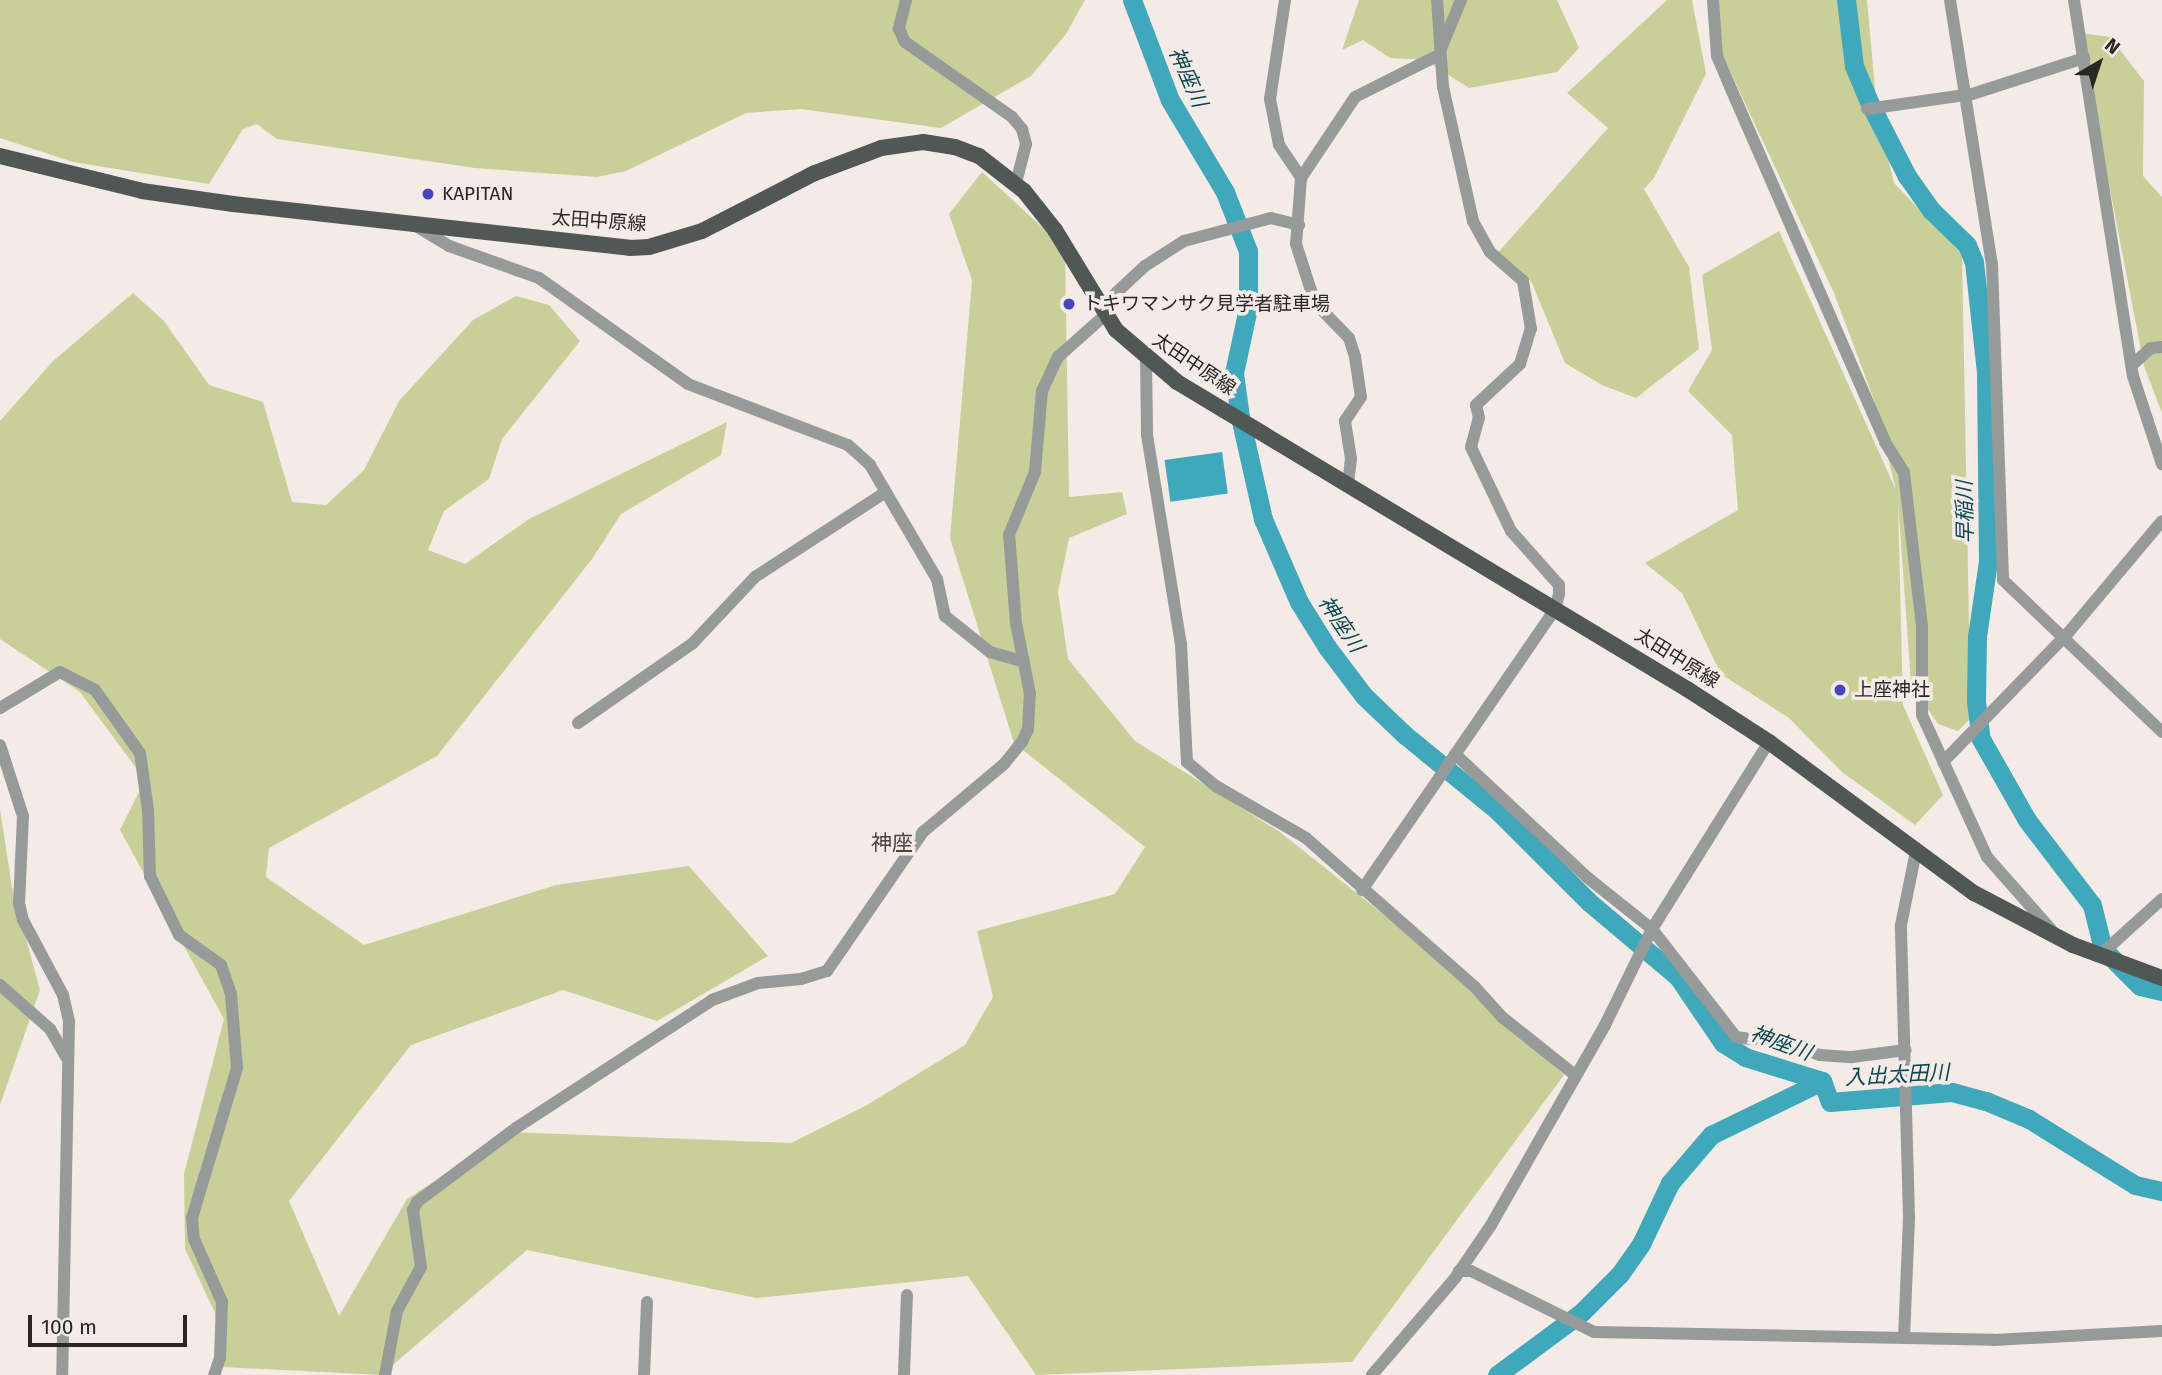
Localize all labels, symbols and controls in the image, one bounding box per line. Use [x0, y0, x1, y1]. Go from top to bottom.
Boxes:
north arrow [2064, 28, 2134, 98]
text: N [2100, 33, 2125, 59]
water label: 神座川 [1164, 43, 1212, 111]
place label: KAPITAN [442, 183, 513, 205]
marker: KAPITAN [420, 186, 436, 202]
street label: 太田中原線 [551, 206, 647, 236]
place label: トキワマンサク見学者駐車場 [1083, 293, 1330, 315]
marker: トキワマンサク見学者駐車場 [1061, 296, 1077, 312]
street label: 太田中原線 [1148, 328, 1240, 400]
water label: 早稲川 [1952, 480, 1978, 544]
water label: 神座川 [1313, 591, 1369, 657]
street label: 太田中原線 [1631, 623, 1723, 693]
place label: 上座神社 [1854, 679, 1930, 701]
marker: 上座神社 [1832, 682, 1848, 698]
district label: 神座 [871, 830, 913, 856]
water label: 神座川 [1747, 1020, 1815, 1066]
water label: 入出太田川 [1844, 1060, 1950, 1090]
scale bar [32, 1302, 191, 1346]
text: 100 m [41, 1314, 97, 1340]

